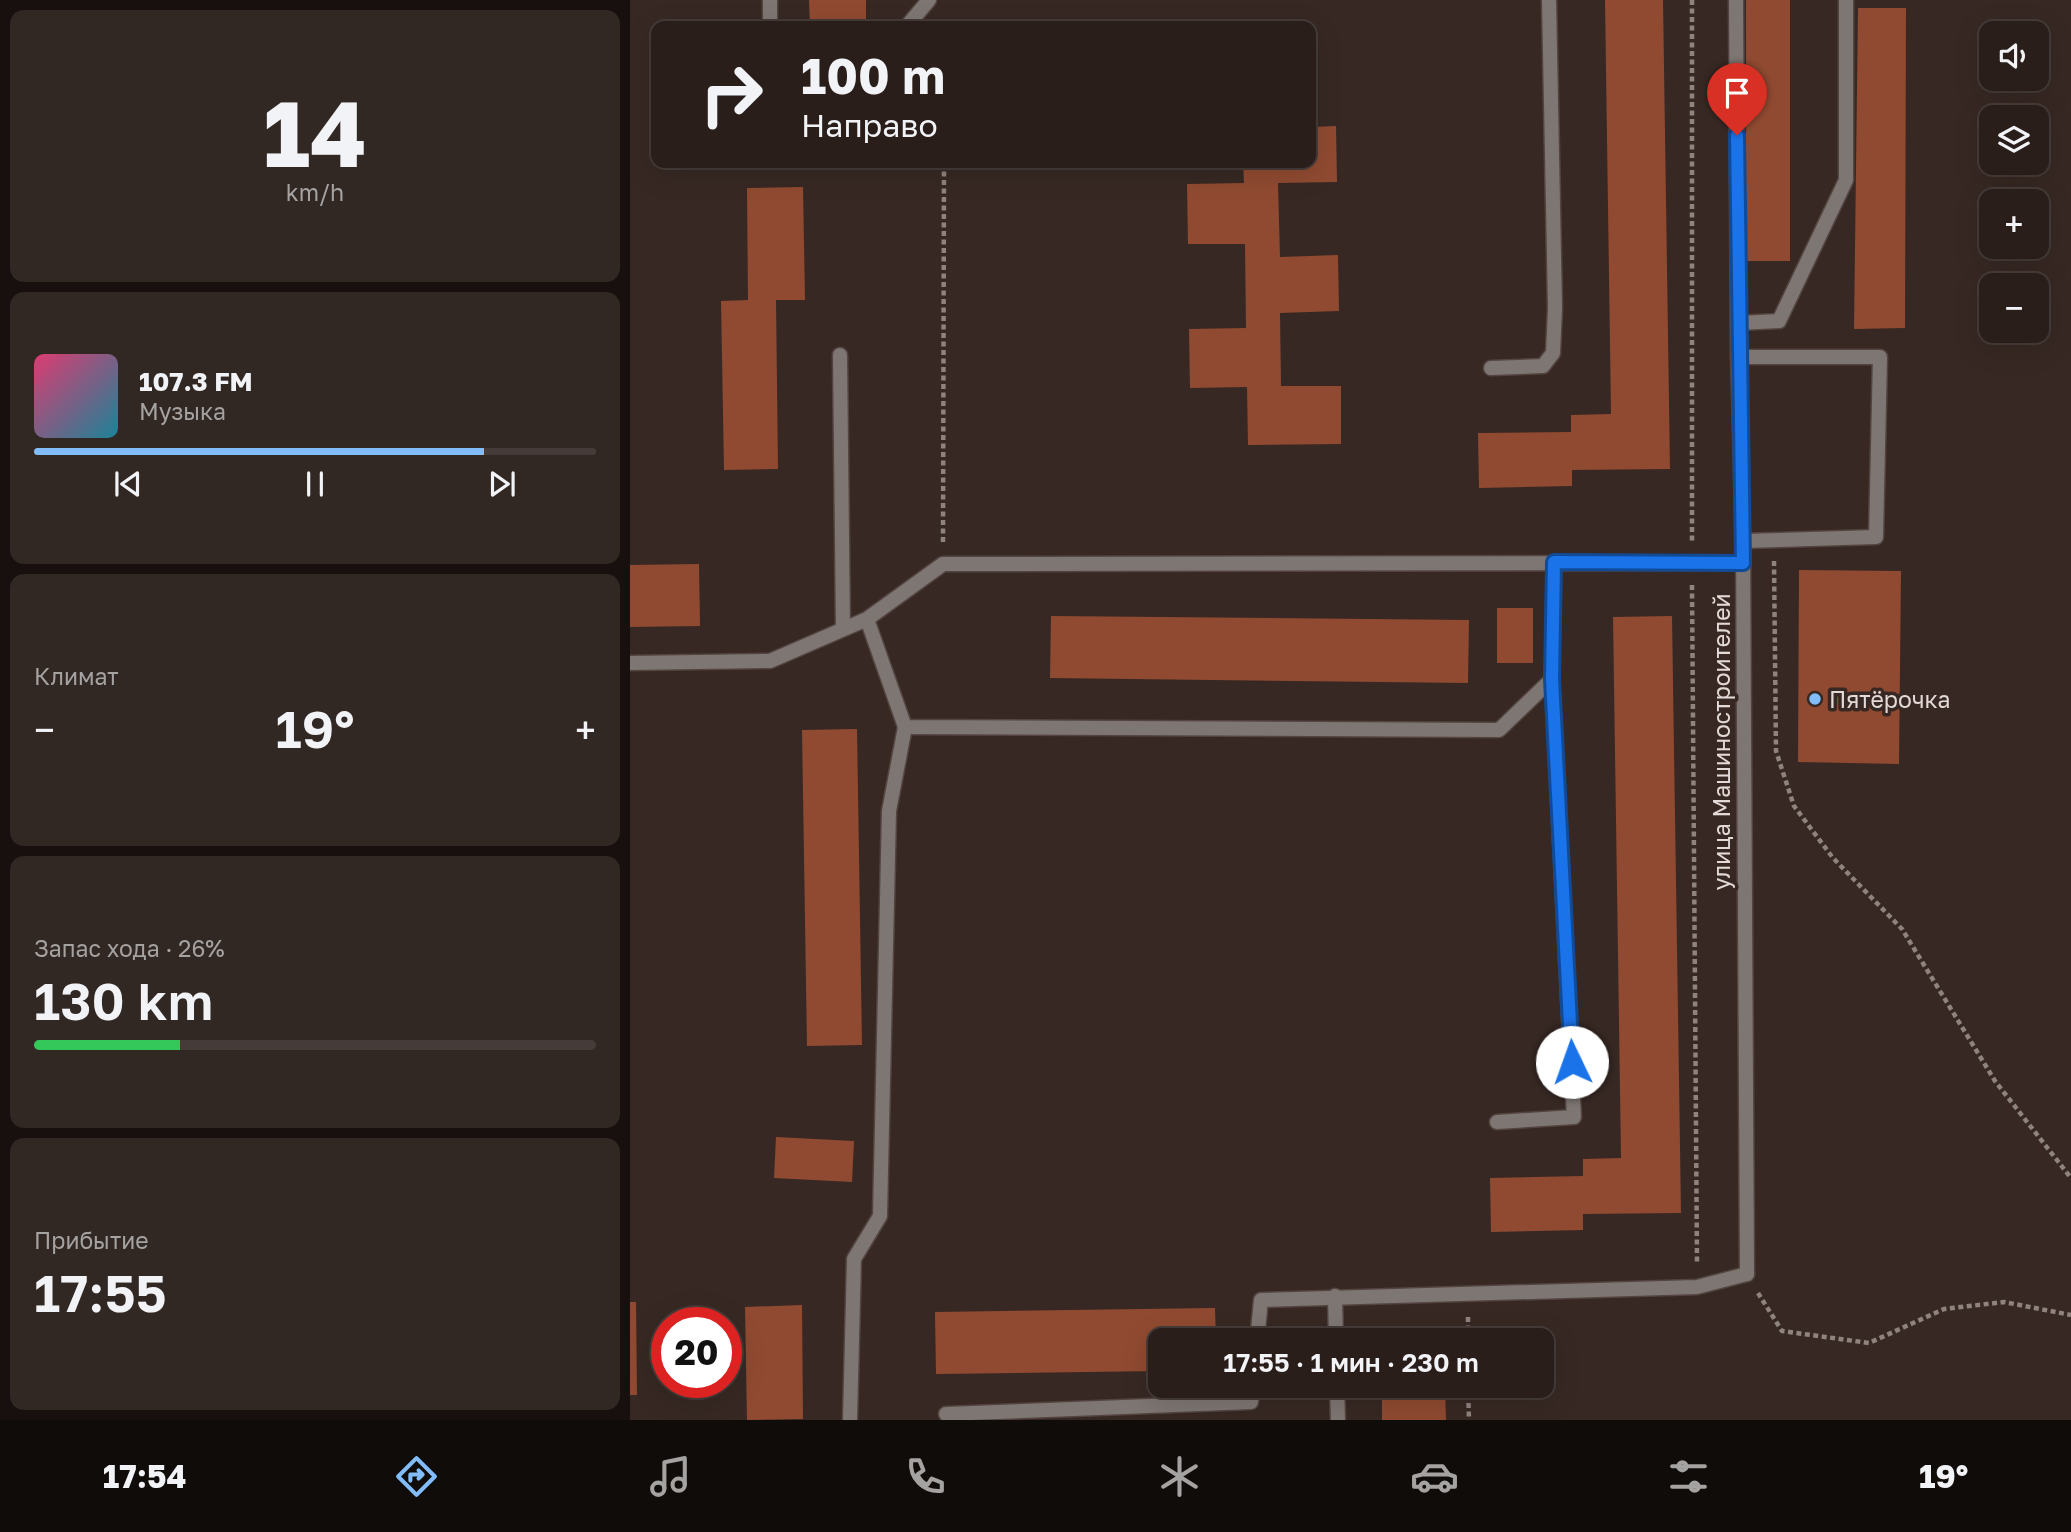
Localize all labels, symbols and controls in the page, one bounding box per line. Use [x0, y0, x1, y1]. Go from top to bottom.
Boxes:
map controls [1979, 21, 2049, 343]
button: sound [1979, 21, 2049, 91]
text: 100 m [801, 46, 945, 105]
icon: right [686, 49, 777, 140]
pin [1707, 63, 1767, 135]
icon: arrive [1718, 74, 1756, 112]
text: 14 [263, 78, 367, 187]
button: layers [1979, 105, 2049, 175]
text: Направо [801, 106, 938, 144]
text: km/h [286, 178, 344, 206]
button: + [1979, 189, 2049, 259]
button: − [1979, 273, 2049, 343]
text: 107.3 FM [139, 366, 253, 397]
text: Музыка [139, 397, 226, 425]
icon: previous [109, 465, 147, 503]
icon: pause [296, 465, 334, 503]
icon: next [483, 465, 521, 503]
street label: улица Машиностроителей [1707, 593, 1735, 891]
text: Климат [34, 662, 119, 690]
place label: Пятёрочка [1829, 685, 1950, 713]
marker: Пятёрочка [1807, 691, 1823, 707]
text: 19° [276, 697, 354, 759]
text: − [34, 707, 55, 752]
text: + [575, 707, 596, 752]
text: Запас хода · 26% [34, 934, 225, 962]
text: 130 km [34, 969, 213, 1031]
position arrow [1535, 1025, 1609, 1099]
text: Прибытие [34, 1226, 149, 1254]
text: 17:55 [34, 1261, 167, 1323]
speed limit sign: 20 [651, 1307, 742, 1398]
text: 17:55 · 1 мин · 230 m [1223, 1347, 1479, 1378]
icon: directions [392, 1452, 441, 1501]
icon: music [646, 1452, 695, 1501]
icon: phone [901, 1452, 950, 1501]
icon: climate [1155, 1452, 1204, 1501]
icon: car [1410, 1452, 1459, 1501]
icon: filters [1664, 1452, 1713, 1501]
text: 17:54 [103, 1457, 186, 1495]
text: 19° [1919, 1457, 1968, 1495]

